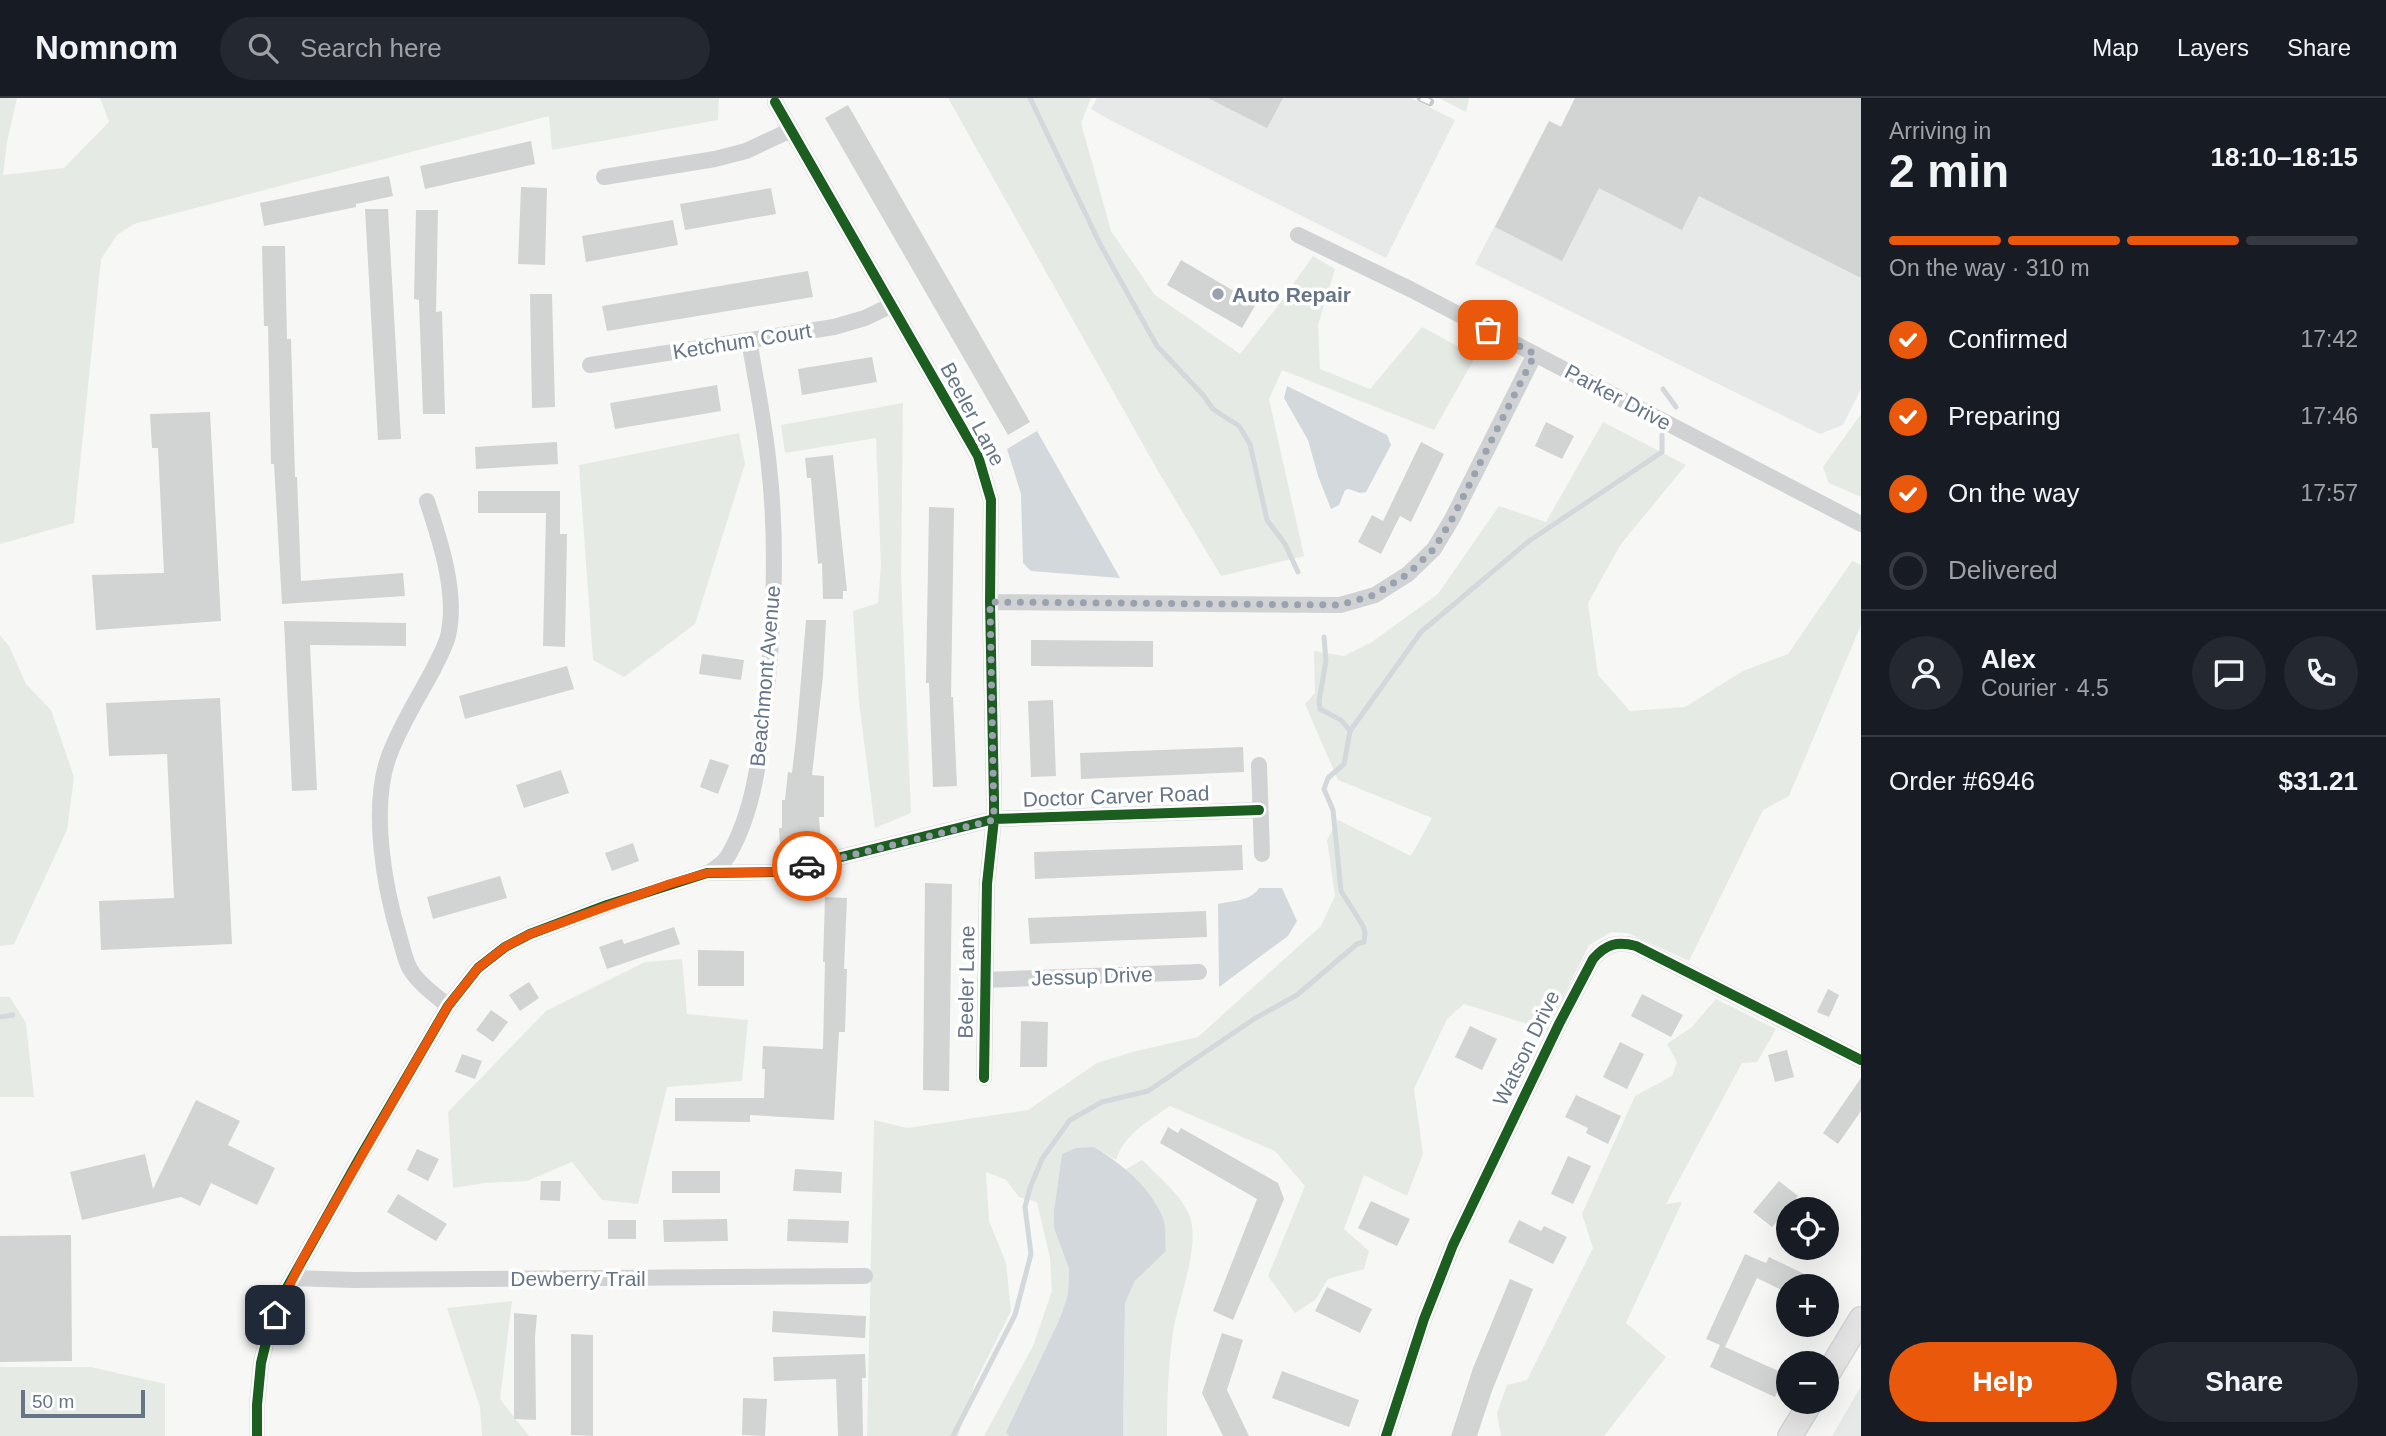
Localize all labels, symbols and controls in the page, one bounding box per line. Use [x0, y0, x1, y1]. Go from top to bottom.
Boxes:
search box [220, 17, 710, 80]
text: Nomnom [35, 29, 178, 66]
icon: search [244, 29, 282, 67]
text: Search here [300, 33, 442, 63]
text: Map [2092, 34, 2139, 61]
text: Layers [2177, 34, 2249, 61]
text: Share [2287, 34, 2351, 61]
text: Arriving in [1889, 118, 1991, 144]
text: 18:10–18:15 [2211, 142, 2358, 172]
text: 2 min [1889, 145, 2009, 197]
text: On the way · 310 m [1889, 255, 2090, 281]
place label: Auto Repair [1232, 283, 1351, 306]
marker: Auto Repair [1210, 286, 1226, 302]
pin [1458, 300, 1518, 360]
icon: bag [1469, 311, 1507, 349]
street label: Ketchum Court [671, 319, 813, 363]
icon: check [1889, 321, 1927, 359]
text: Confirmed [1948, 324, 2068, 354]
text: 17:42 [2300, 326, 2358, 352]
street label: Beeler Lane [936, 359, 1010, 469]
street label: Parker Drive [1561, 359, 1675, 435]
icon: check [1889, 398, 1927, 436]
text: Preparing [1948, 401, 2061, 431]
text: 17:46 [2300, 403, 2358, 429]
icon: check [1889, 475, 1927, 513]
text: On the way [1948, 478, 2080, 508]
text: 17:57 [2300, 480, 2358, 506]
text: Delivered [1948, 555, 2058, 585]
street label: Beachmont Avenue [746, 584, 784, 768]
button: person [1889, 636, 1963, 710]
button: chat [2192, 636, 2266, 710]
button: phone [2284, 636, 2358, 710]
text: Alex [1981, 644, 2036, 674]
text: Courier · 4.5 [1981, 675, 2109, 701]
text: Order #6946 [1889, 766, 2035, 796]
text: $31.21 [2278, 766, 2358, 796]
street label: Doctor Carver Road [1022, 781, 1210, 811]
courier [772, 831, 842, 901]
icon: car [788, 847, 826, 885]
street label: Beeler Lane [954, 925, 978, 1039]
street label: Jessup Drive [1031, 962, 1153, 990]
street label: Watson Drive [1488, 987, 1564, 1109]
map controls [1776, 1197, 1839, 1414]
button: locate [1776, 1197, 1839, 1260]
street label: Dewberry Trail [510, 1267, 646, 1290]
button: + [1776, 1274, 1839, 1337]
pin [245, 1285, 305, 1345]
icon: home [256, 1296, 294, 1334]
button: Help [1889, 1342, 2117, 1422]
button: Share [2131, 1342, 2358, 1422]
button: − [1776, 1351, 1839, 1414]
scale bar [21, 1387, 145, 1419]
text: 50 m [32, 1391, 74, 1412]

